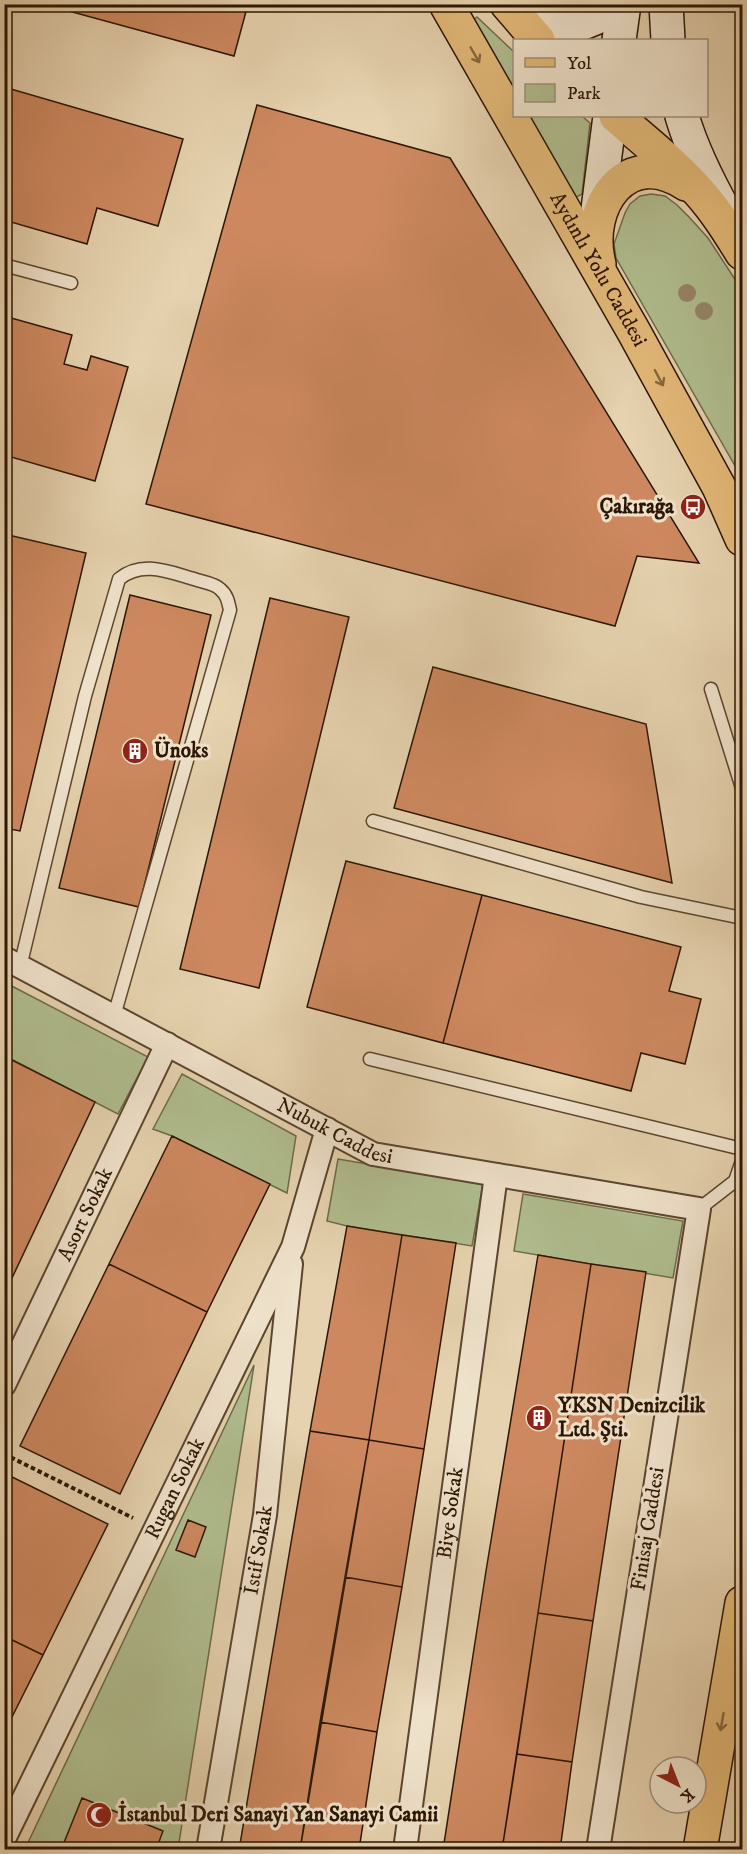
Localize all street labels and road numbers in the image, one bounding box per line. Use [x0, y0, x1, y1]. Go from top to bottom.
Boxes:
street label: Aydınlı Yolu Caddesi [544, 188, 653, 351]
street label: Nubuk Caddesi [272, 1092, 395, 1170]
street label: Asort Sokak [52, 1163, 119, 1265]
street label: Rugan Sokak [139, 1433, 211, 1544]
street label: Biye Sokak [431, 1465, 470, 1561]
street label: Finisaj Caddesi [625, 1465, 671, 1593]
street label: İstif Sokak [238, 1504, 279, 1597]

